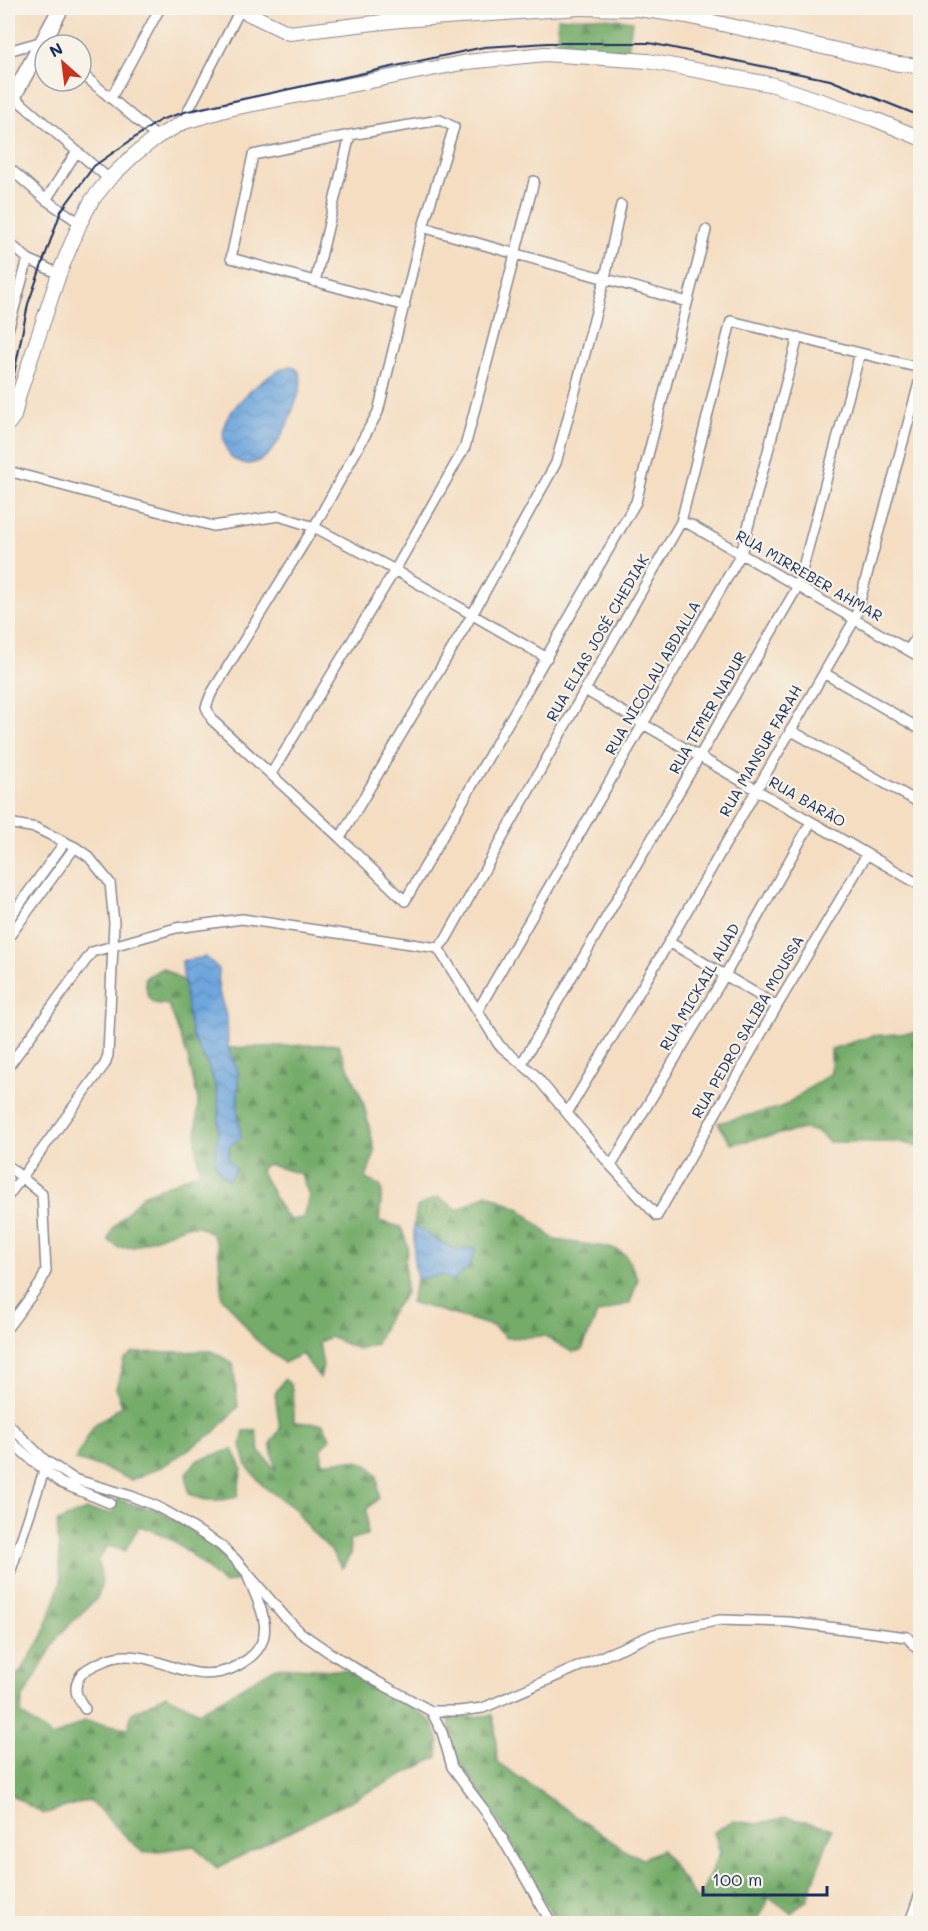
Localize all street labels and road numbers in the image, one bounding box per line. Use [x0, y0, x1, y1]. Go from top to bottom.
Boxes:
street label: RUA MIRREBER AHMAR [732, 525, 887, 625]
street label: RUA ELIAS JOSÉ CHEDIAK [541, 550, 653, 725]
street label: RUA NICOLAU ABDALLA [600, 597, 704, 758]
street label: RUA TEMER NADUR [664, 648, 750, 777]
street label: RUA MANSUR FARAH [714, 681, 806, 820]
street label: RUA BARÃO [765, 771, 850, 831]
street label: RUA MICKAIL AUAD [655, 919, 744, 1054]
street label: RUA PEDRO SALIBA MOUSSA [686, 931, 808, 1122]

